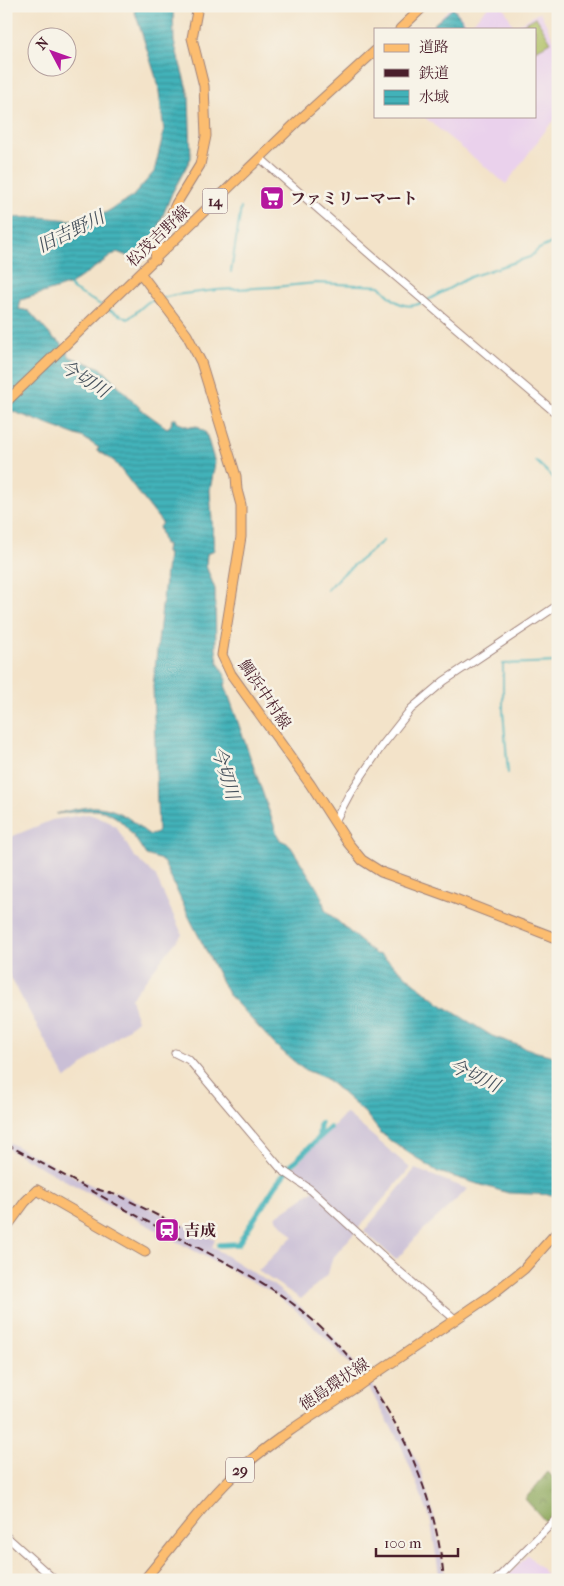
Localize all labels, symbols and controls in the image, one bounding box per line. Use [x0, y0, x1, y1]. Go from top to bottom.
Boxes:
north arrow [28, 28, 78, 78]
legend [374, 28, 536, 118]
text: N [33, 34, 53, 53]
text: 道路 [419, 38, 449, 56]
text: 鉄道 [419, 64, 449, 82]
text: 水域 [419, 88, 449, 106]
supermarket icon: ファミリーマート [259, 185, 285, 211]
road number: 14 [202, 188, 228, 214]
place label: ファミリーマート [290, 189, 418, 208]
street label: 松茂吉野線 [123, 201, 193, 271]
water label: 旧吉野川 [34, 206, 110, 257]
water label: 今切川 [56, 356, 114, 403]
street label: 鯛浜中村線 [235, 656, 295, 732]
water label: 今切川 [207, 744, 244, 804]
water label: 今切川 [445, 1055, 505, 1098]
station icon: 吉成 [154, 1217, 180, 1243]
place label: 吉成 [184, 1221, 216, 1240]
street label: 徳島環状線 [296, 1354, 372, 1414]
road number: 29 [226, 1458, 254, 1482]
scale bar [376, 1526, 459, 1558]
text: 100 m [384, 1534, 422, 1552]

